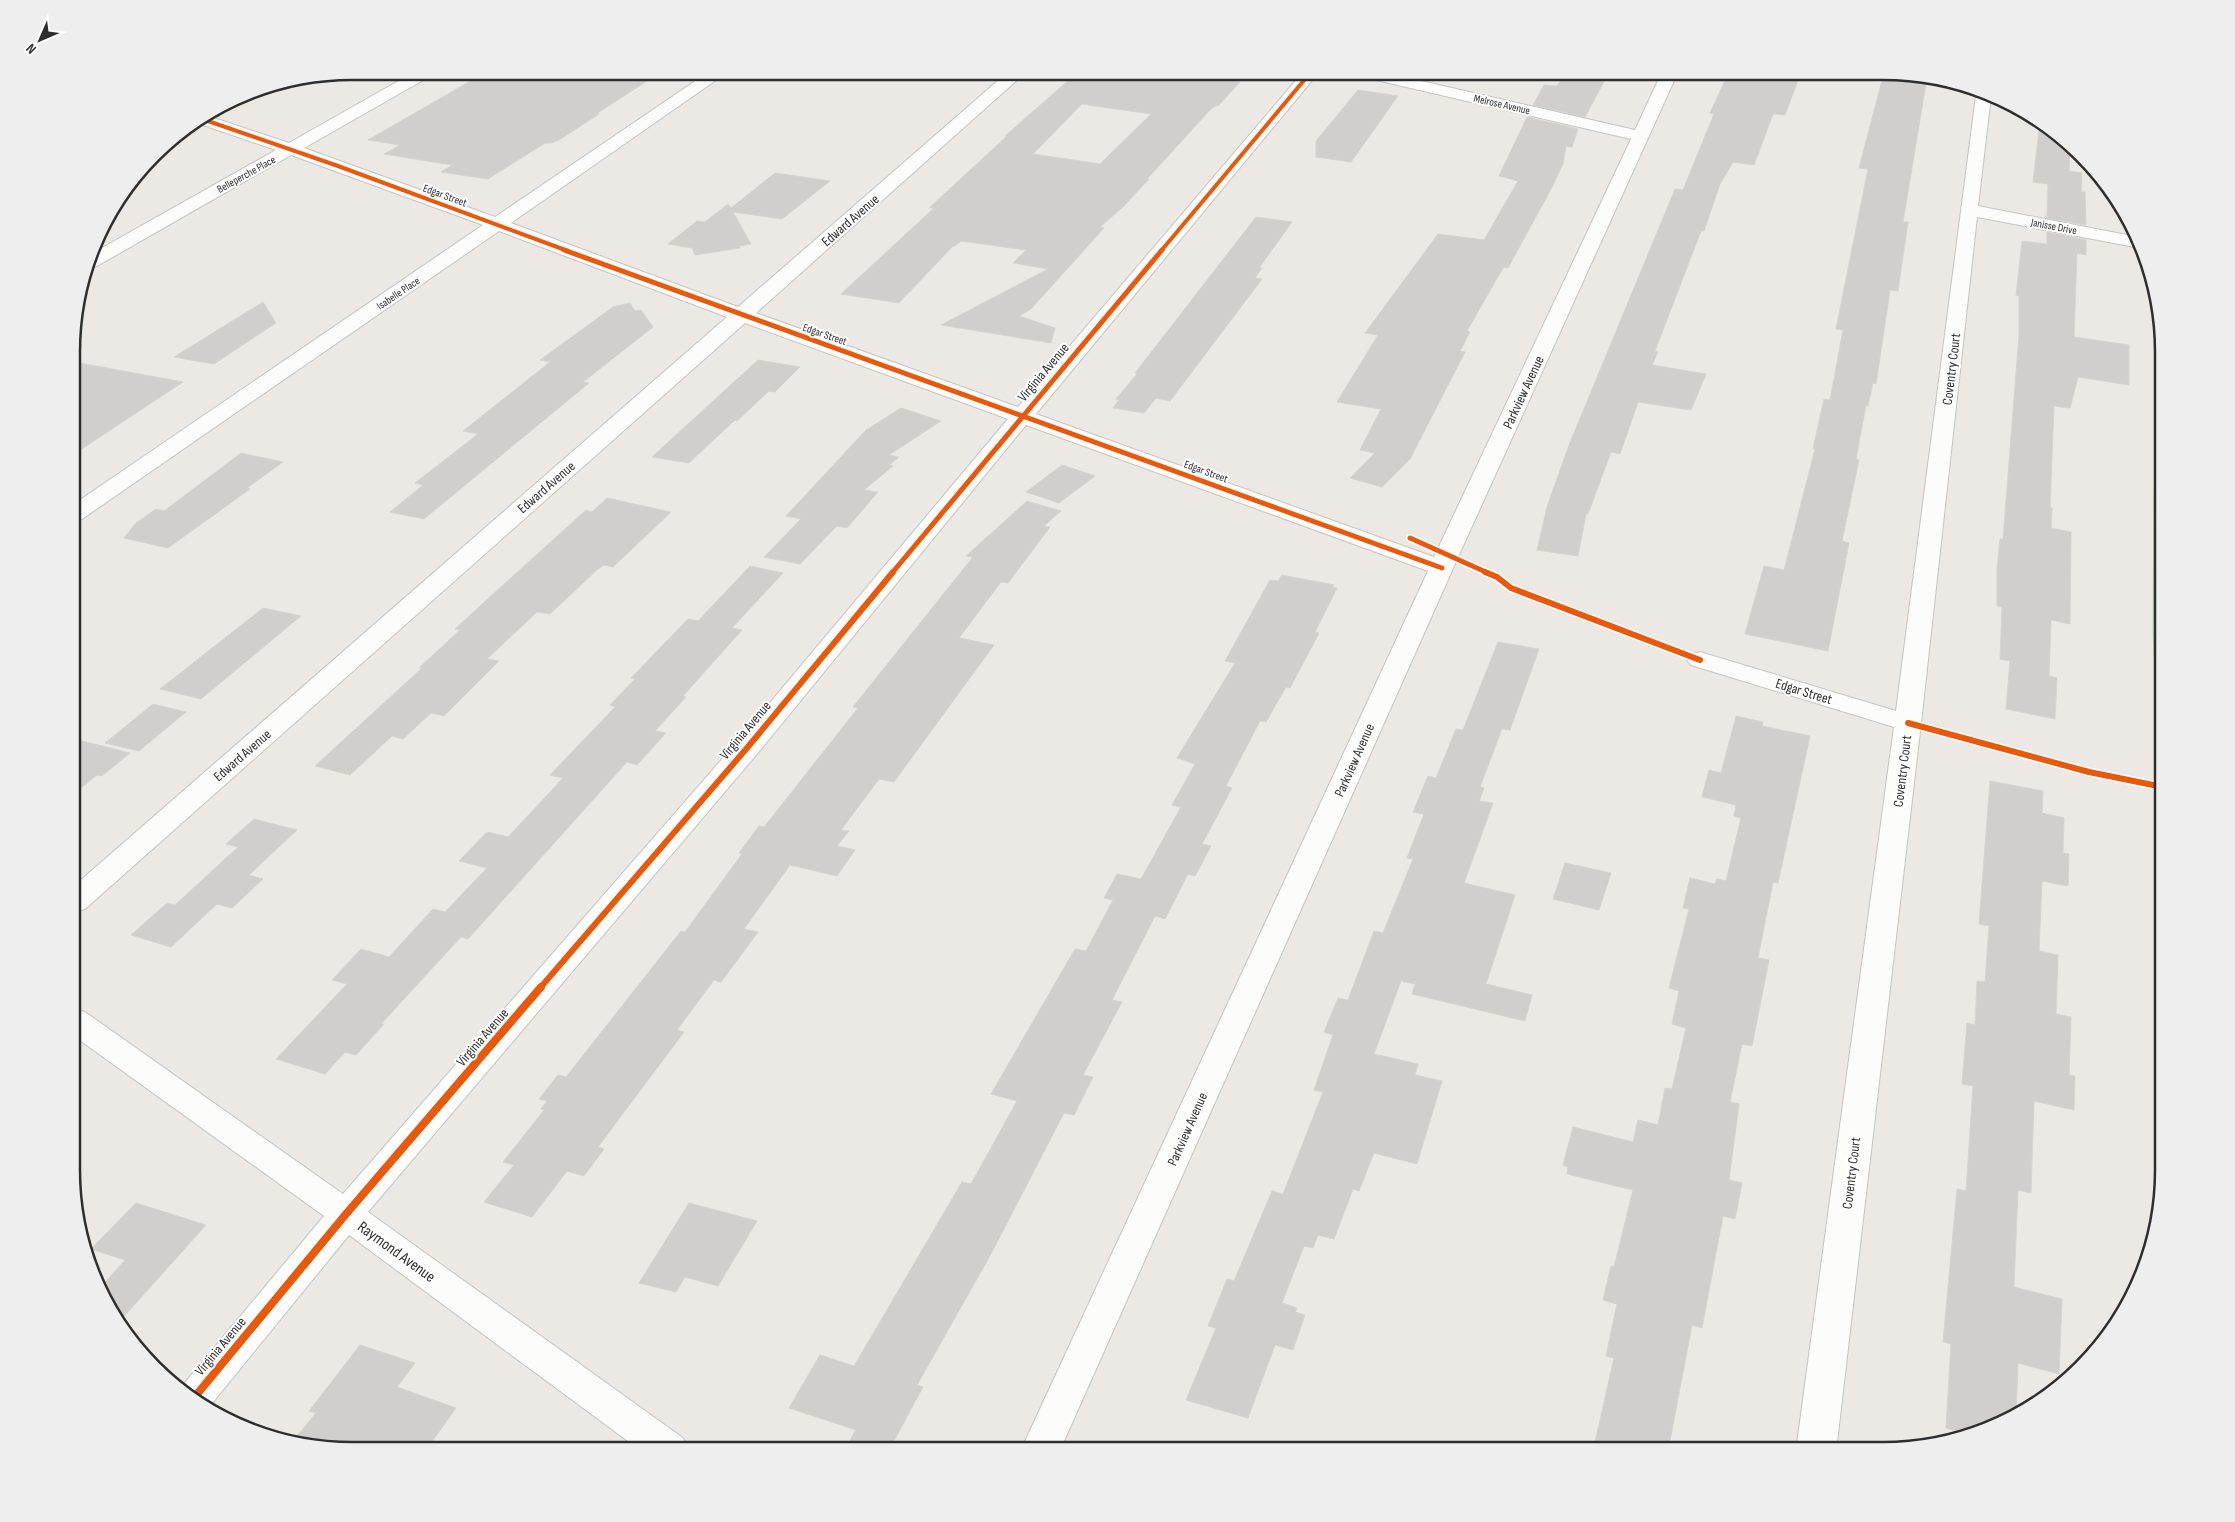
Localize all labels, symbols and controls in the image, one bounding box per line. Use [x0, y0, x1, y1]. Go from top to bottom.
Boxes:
north arrow [15, 15, 65, 65]
text: N [23, 40, 40, 57]
street label: Melrose Avenue [1472, 92, 1531, 117]
street label: Belleperche Place [215, 153, 278, 196]
street label: Edgar Street [421, 182, 469, 210]
street label: Edward Avenue [818, 191, 883, 250]
street label: Janisse Drive [2029, 215, 2078, 237]
street label: Isabelle Place [374, 274, 422, 313]
street label: Edgar Street [801, 321, 849, 348]
street label: Coventry Court [1939, 332, 1964, 406]
street label: Virginia Avenue [1014, 340, 1073, 405]
street label: Parkview Avenue [1499, 353, 1548, 431]
street label: Edward Avenue [514, 458, 579, 517]
street label: Edgar Street [1182, 458, 1230, 486]
street label: Edgar Street [1774, 675, 1834, 708]
street label: Virginia Avenue [716, 698, 775, 763]
street label: Parkview Avenue [1331, 721, 1378, 799]
street label: Edward Avenue [210, 726, 275, 785]
street label: Coventry Court [1890, 734, 1915, 808]
street label: Virginia Avenue [453, 1005, 512, 1070]
street label: Parkview Avenue [1164, 1090, 1211, 1168]
street label: Coventry Court [1839, 1136, 1864, 1210]
street label: Raymond Avenue [354, 1218, 439, 1287]
street label: Virginia Avenue [191, 1314, 250, 1379]

